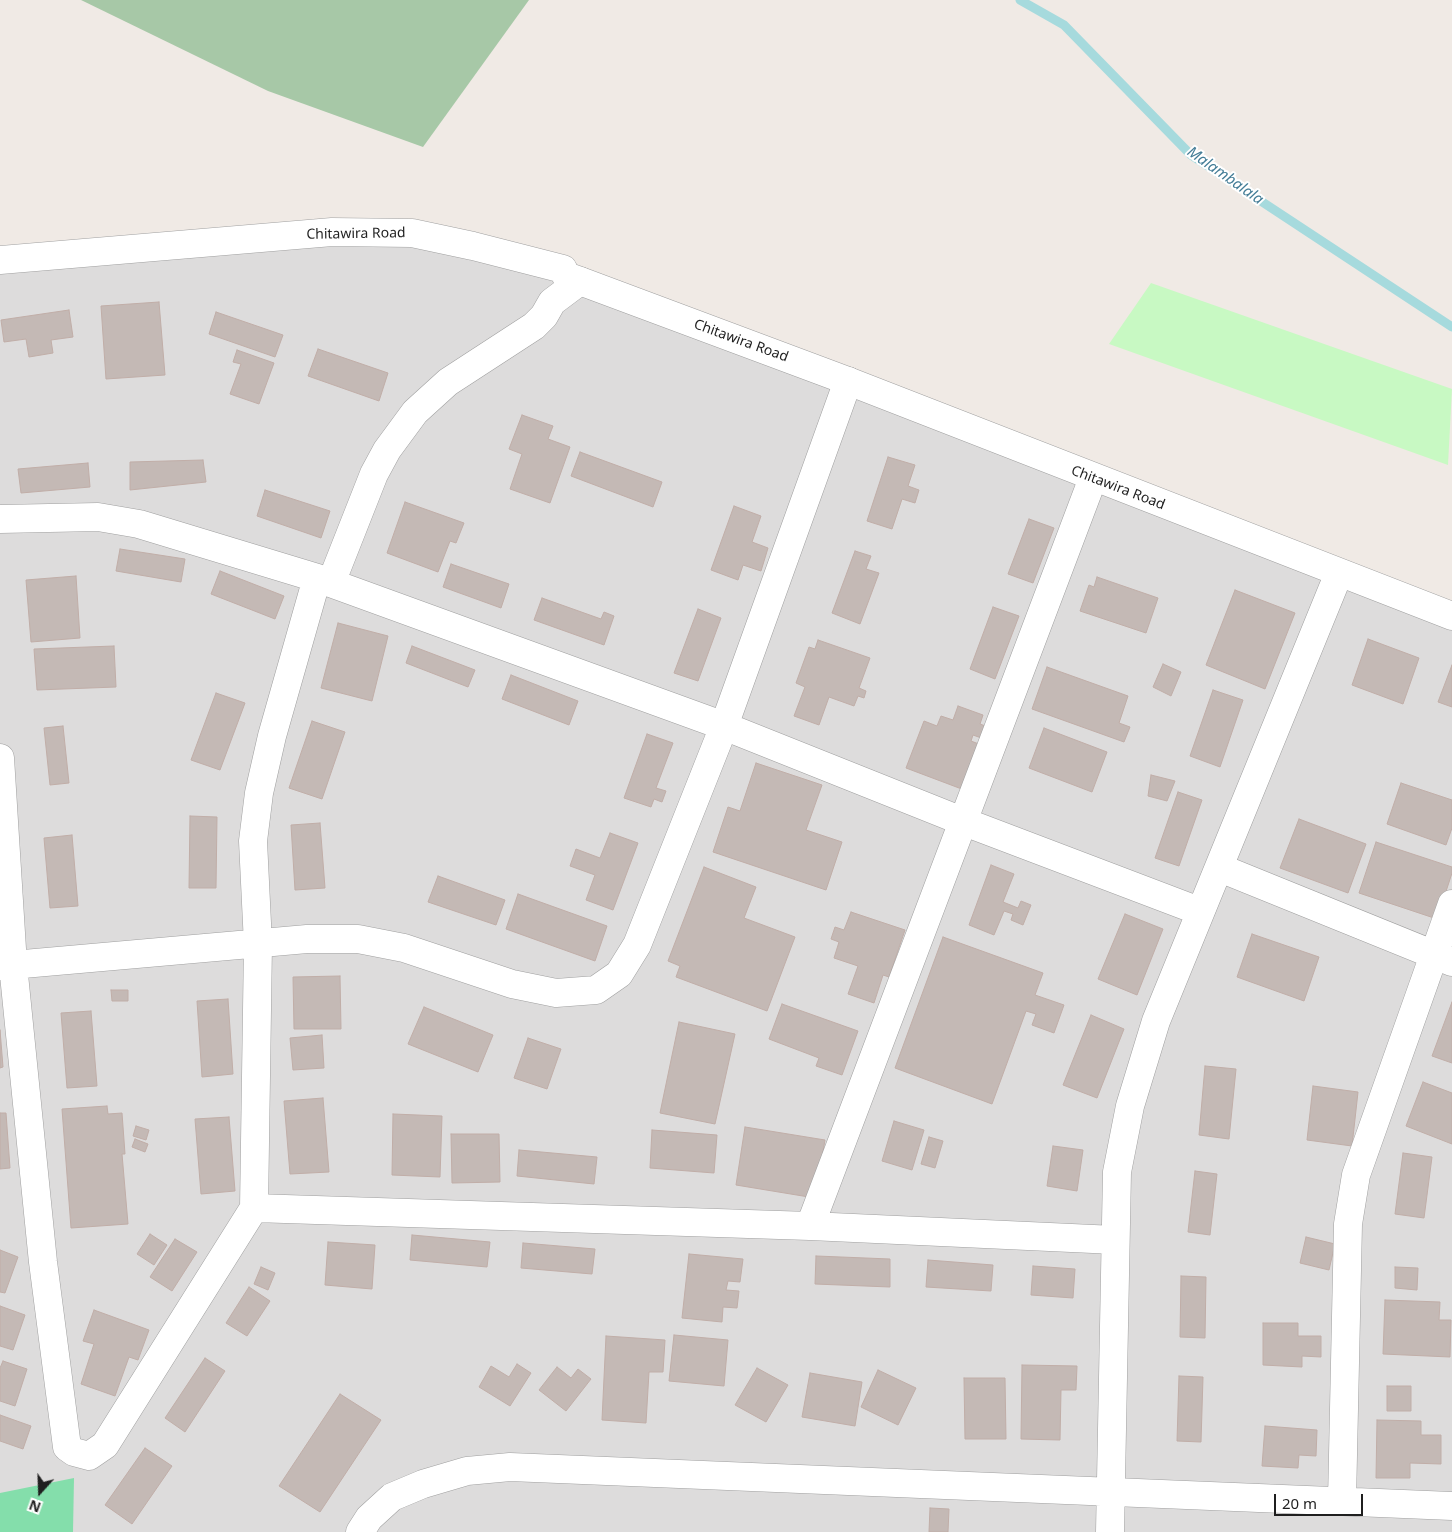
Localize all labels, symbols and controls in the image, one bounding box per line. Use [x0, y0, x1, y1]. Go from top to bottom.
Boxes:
water label: Malambalala [1184, 143, 1266, 209]
street label: Chitawira Road [306, 225, 406, 243]
street label: Chitawira Road [691, 316, 791, 366]
street label: Chitawira Road [1069, 462, 1167, 514]
north arrow [15, 1467, 65, 1517]
scale bar [1277, 1484, 1366, 1516]
text: 20 m [1282, 1493, 1317, 1513]
text: N [26, 1496, 43, 1517]

